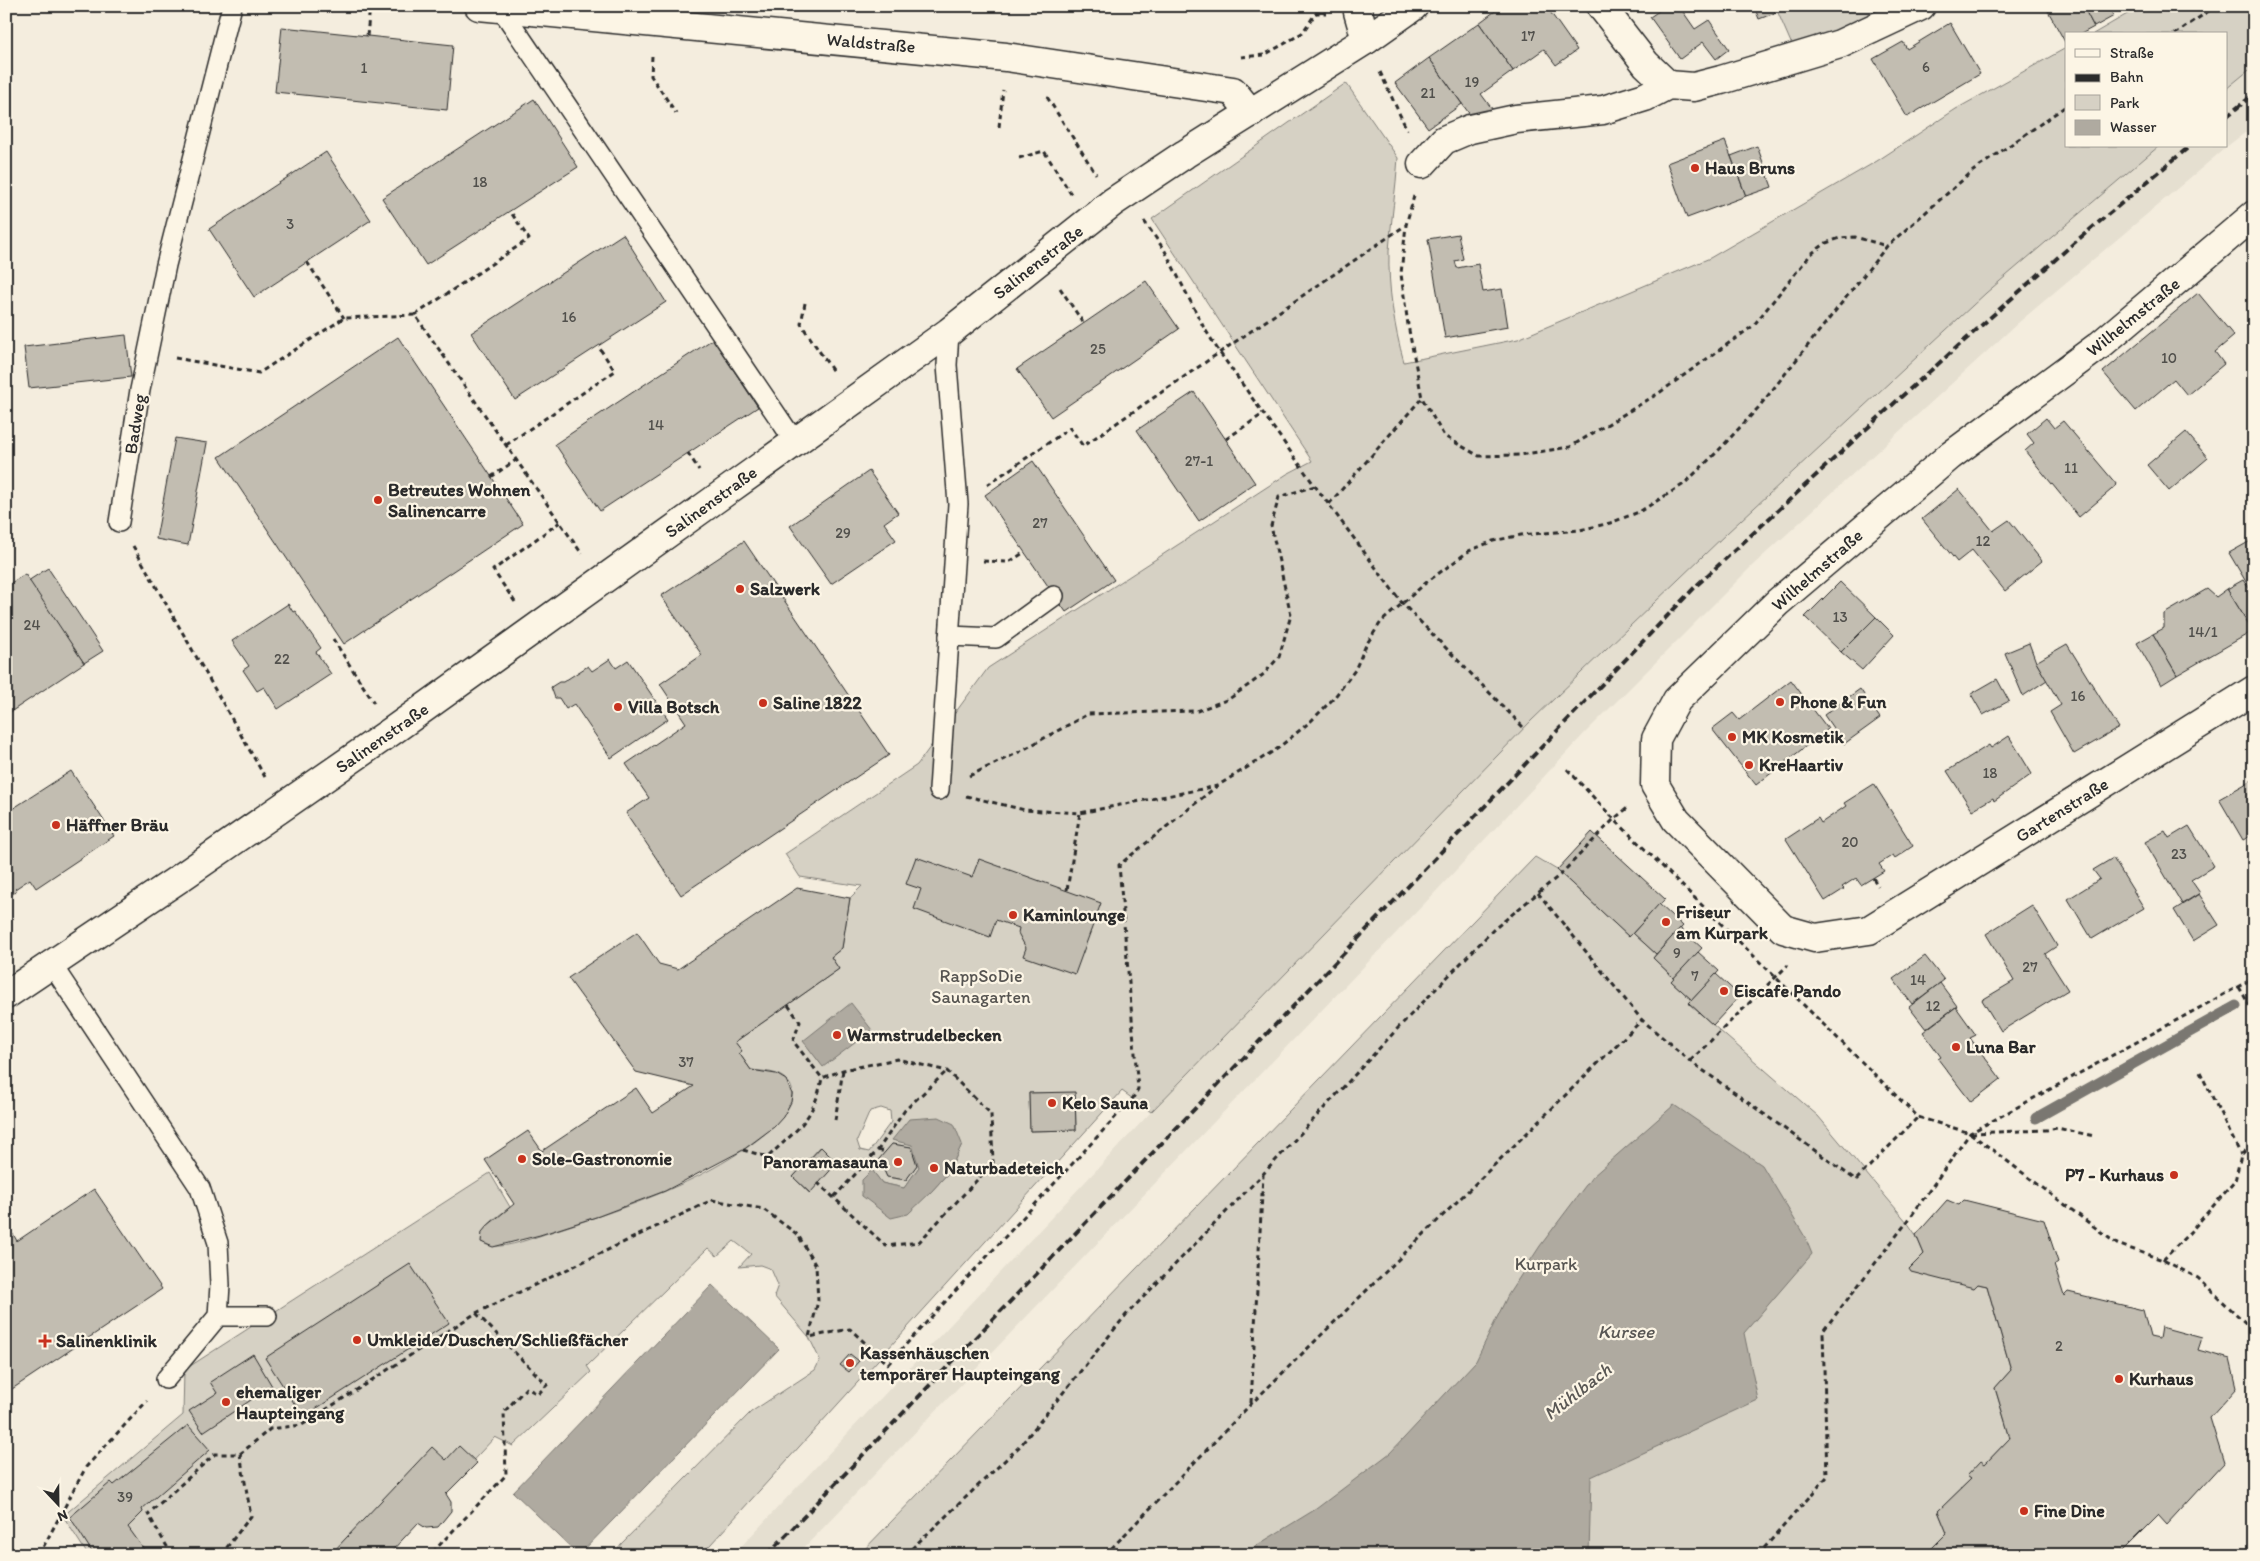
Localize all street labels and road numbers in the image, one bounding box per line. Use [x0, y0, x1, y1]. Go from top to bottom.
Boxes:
street label: Waldstraße [826, 28, 916, 58]
street label: Salinenstraße [988, 220, 1088, 304]
street label: Wilhelmstraße [2082, 273, 2184, 361]
street label: Badweg [119, 391, 151, 456]
street label: Salinenstraße [661, 461, 761, 543]
street label: Wilhelmstraße [1767, 524, 1867, 616]
street label: Salinenstraße [331, 698, 433, 778]
street label: Gartenstraße [2012, 773, 2112, 847]

